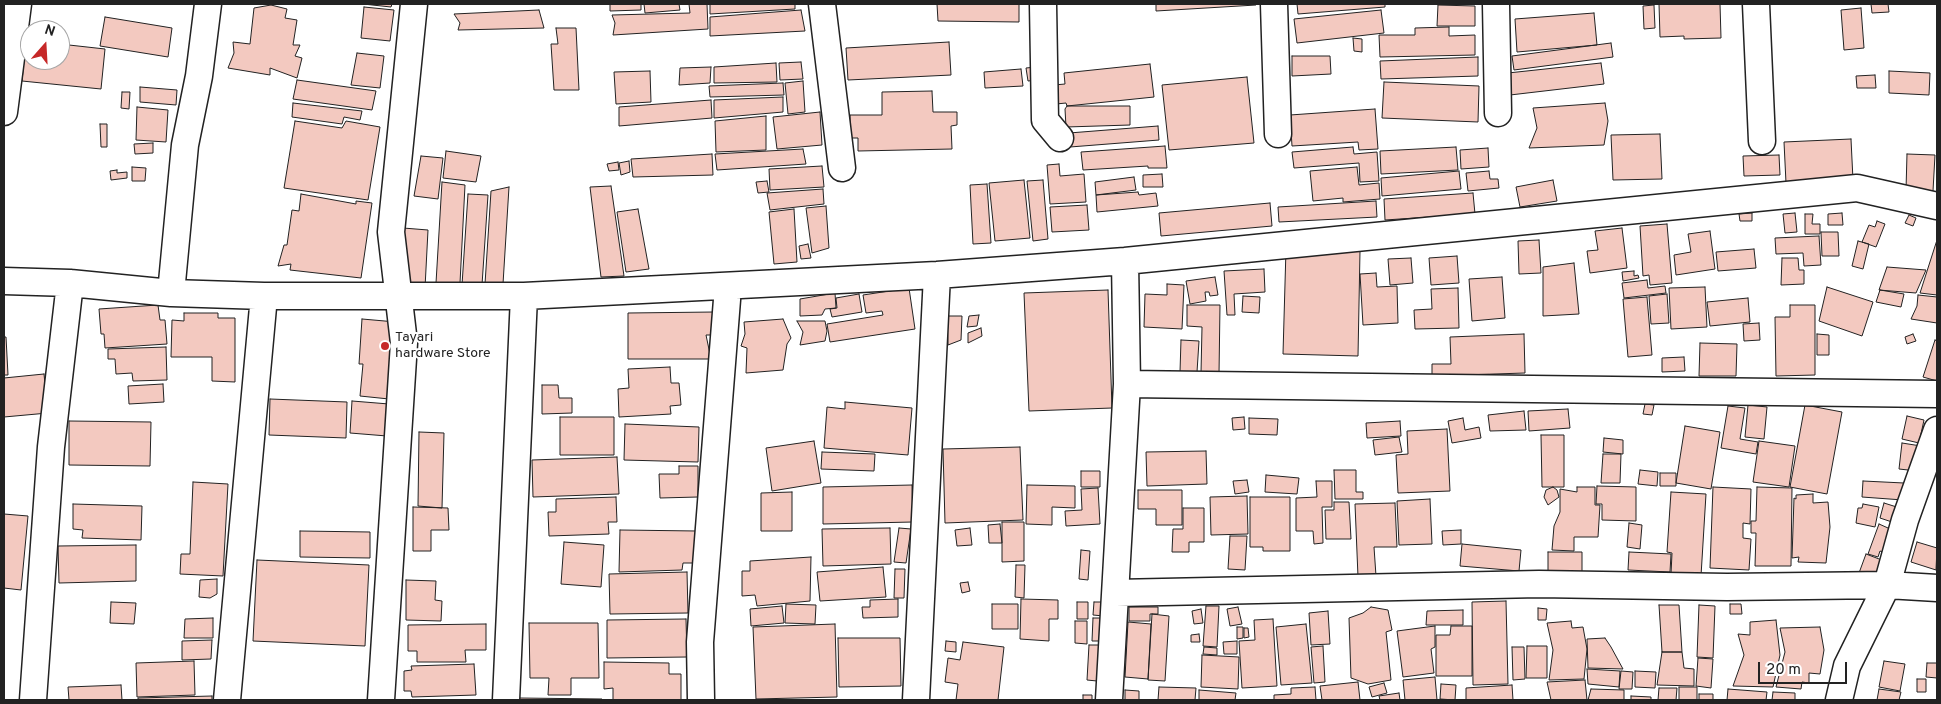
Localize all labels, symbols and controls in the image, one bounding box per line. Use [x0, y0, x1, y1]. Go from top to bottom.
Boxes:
north arrow [20, 20, 70, 70]
text: N [42, 22, 57, 41]
place label: Tayari hardware Store [395, 330, 491, 362]
marker: Tayari hardware Store [379, 340, 391, 352]
scale bar [1761, 652, 1850, 684]
text: 20 m [1766, 661, 1801, 680]

